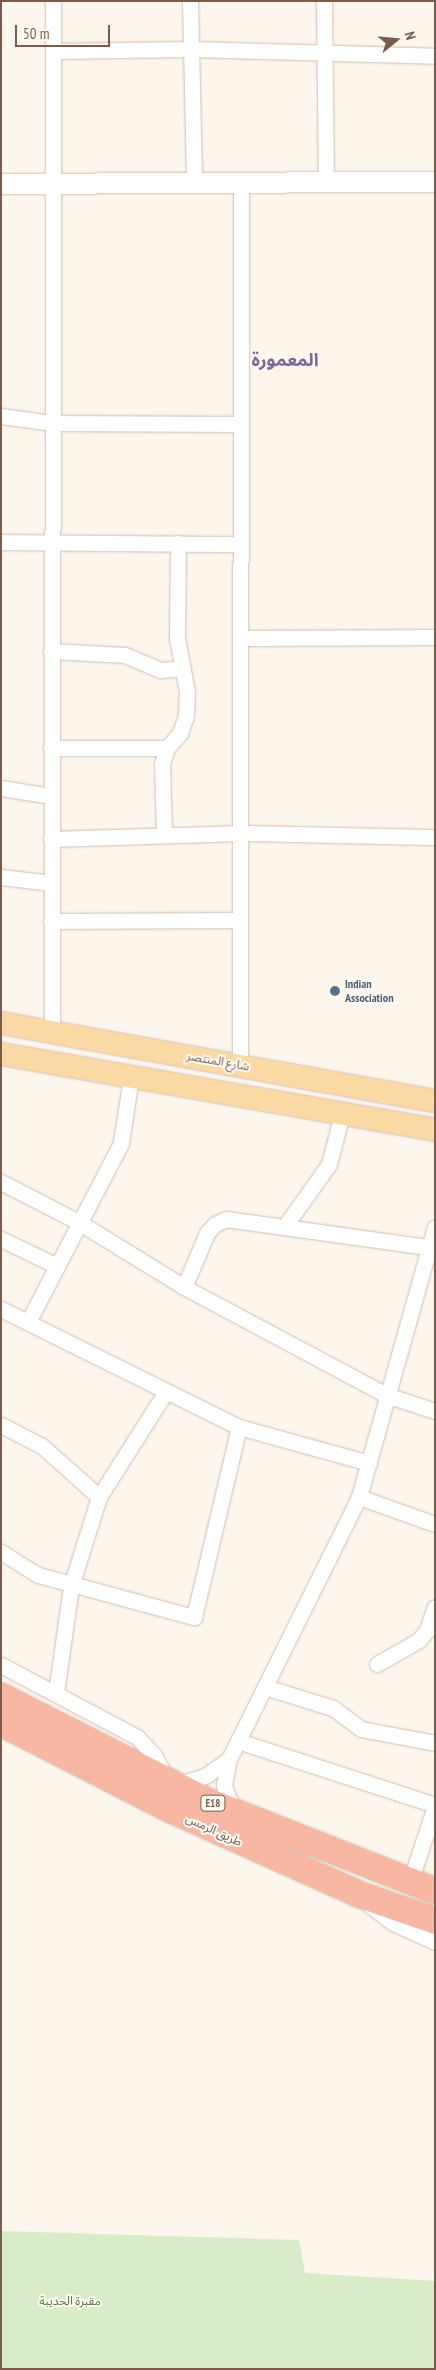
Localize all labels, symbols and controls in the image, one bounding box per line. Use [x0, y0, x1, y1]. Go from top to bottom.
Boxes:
scale bar [18, 15, 112, 47]
north arrow [371, 15, 421, 65]
text: 50 m [23, 24, 49, 43]
text: N [401, 29, 420, 42]
district label: المعمورة [251, 349, 319, 371]
place label: Indian Association [345, 977, 394, 1005]
marker: Indian Association [329, 985, 341, 997]
street label: شارع المنتصر [185, 1048, 251, 1074]
road number: E18 [199, 1795, 227, 1812]
street label: طريق الرمس [184, 1811, 244, 1849]
park label: مقبرة الحديبة [39, 2294, 101, 2308]

